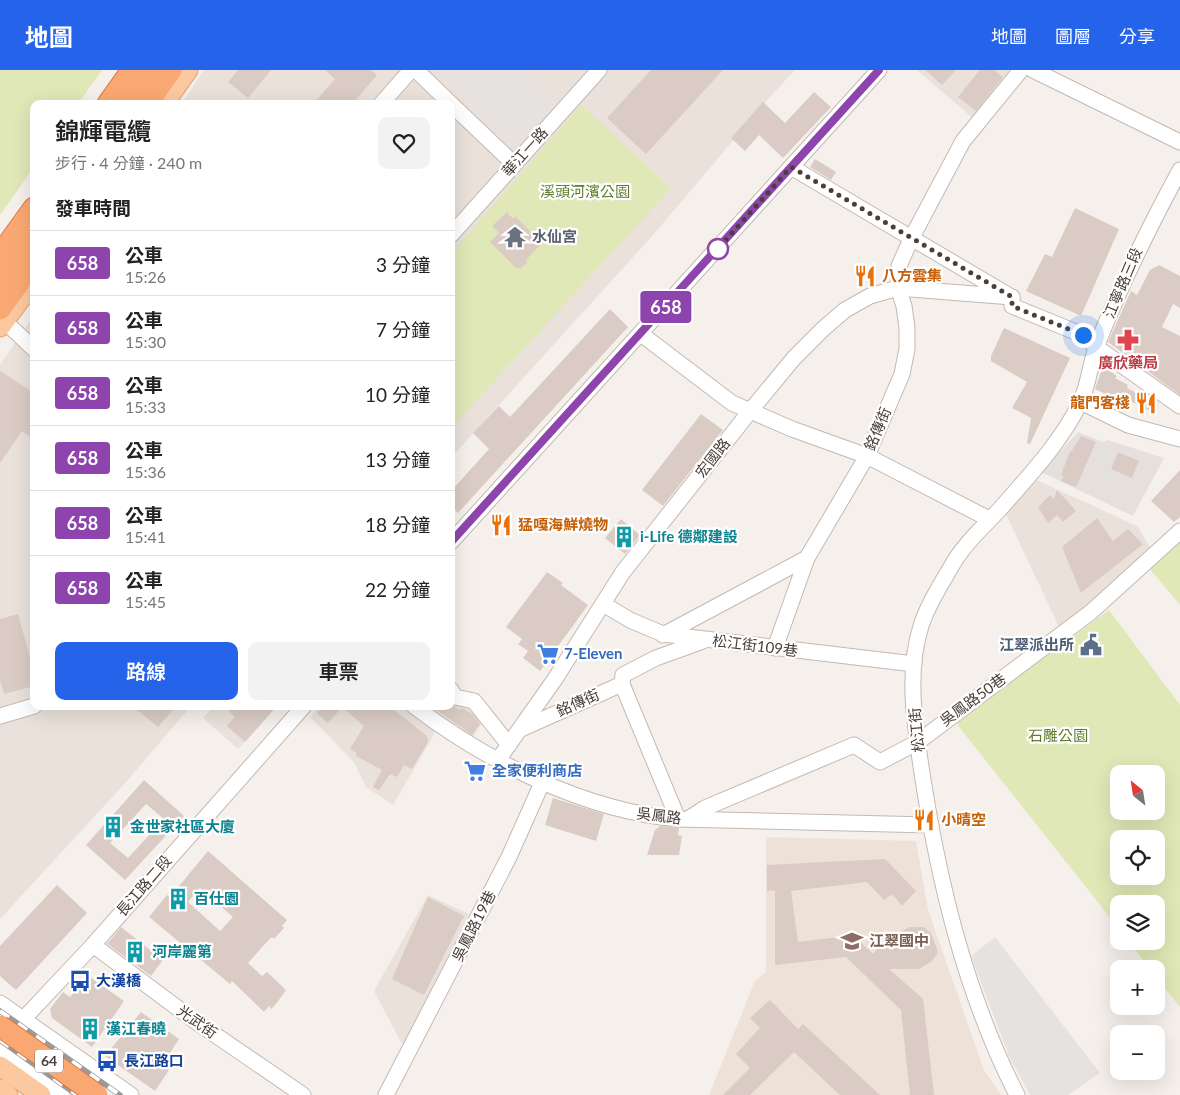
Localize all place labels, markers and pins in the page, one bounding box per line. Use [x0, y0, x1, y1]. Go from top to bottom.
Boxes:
temple icon: 水仙宮 [502, 224, 528, 250]
place label: 水仙宮 [532, 227, 577, 245]
unlabelled marker [707, 238, 729, 260]
restaurant icon: 八方雲集 [852, 263, 878, 289]
place label: 八方雲集 [882, 266, 942, 284]
pharmacy icon: 廣欣藥局 [1115, 327, 1141, 353]
place label: 廣欣藥局 [1098, 353, 1158, 371]
restaurant icon: 龍門客棧 [1133, 390, 1159, 416]
place label: 龍門客棧 [1070, 393, 1130, 411]
restaurant icon: 猛嘎海鮮燒物 [488, 512, 514, 538]
place label: 猛嘎海鮮燒物 [518, 515, 608, 533]
building icon: i-Life 德鄰建設 [611, 524, 637, 550]
place label: i-Life 德鄰建設 [640, 527, 738, 545]
public building icon: 江翠派出所 [1078, 632, 1104, 658]
place label: 江翠派出所 [999, 635, 1074, 653]
supermarket icon: 7-Eleven [535, 641, 561, 667]
place label: 7-Eleven [564, 644, 623, 662]
supermarket icon: 全家便利商店 [462, 758, 488, 784]
place label: 全家便利商店 [492, 761, 582, 779]
restaurant icon: 小晴空 [911, 807, 937, 833]
place label: 小晴空 [941, 810, 986, 828]
building icon: 金世家社區大廈 [100, 814, 126, 840]
place label: 金世家社區大廈 [130, 817, 235, 835]
building icon: 百仕園 [165, 886, 191, 912]
place label: 百仕園 [194, 889, 239, 907]
school or university icon: 江翠國中 [839, 928, 865, 954]
place label: 江翠國中 [869, 931, 929, 949]
building icon: 河岸麗第 [122, 939, 148, 965]
place label: 河岸麗第 [152, 942, 212, 960]
bus stop icon: 大漢橋 [67, 968, 93, 994]
place label: 大漢橋 [96, 971, 142, 989]
building icon: 漢江春曉 [77, 1016, 103, 1042]
place label: 漢江春曉 [106, 1019, 166, 1037]
bus stop icon: 長江路口 [94, 1048, 120, 1074]
place label: 長江路口 [124, 1051, 184, 1069]

